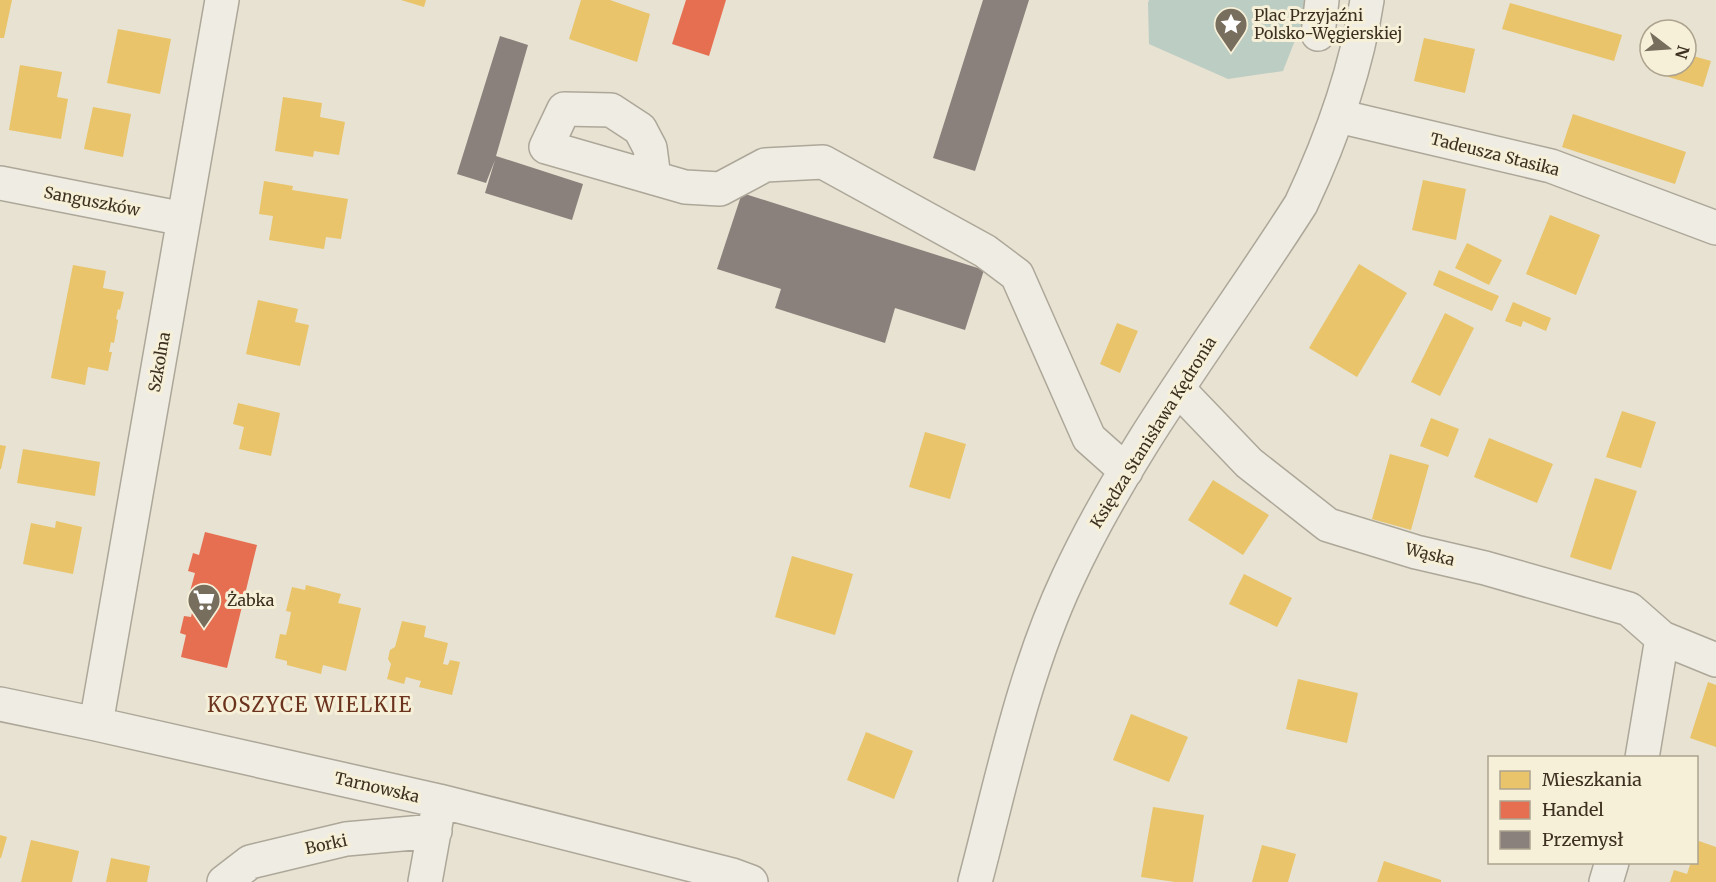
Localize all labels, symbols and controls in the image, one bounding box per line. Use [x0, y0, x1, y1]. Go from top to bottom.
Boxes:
place label: Plac Przyjaźni Polsko-Węgierskiej [1254, 5, 1402, 43]
place icon: Plac Przyjaźni Polsko-Węgierskiej [1213, 6, 1249, 53]
north arrow [1638, 18, 1698, 78]
text: N [1671, 43, 1694, 62]
street label: Tadeusza Stasika [1428, 128, 1562, 180]
street label: Sanguszków [42, 182, 142, 220]
street label: Szkolna [144, 330, 174, 394]
street label: Księdza Stanisława Kędronia [1086, 332, 1220, 531]
street label: Wąska [1402, 538, 1457, 570]
supermarket icon: Żabka [186, 582, 222, 629]
place label: Żabka [227, 590, 275, 610]
district label: KOSZYCE WIELKIE [207, 692, 413, 717]
legend [1488, 756, 1698, 864]
street label: Tarnowska [333, 768, 422, 807]
text: Mieszkania [1542, 768, 1642, 791]
text: Handel [1542, 798, 1604, 821]
text: Przemysł [1542, 828, 1624, 851]
street label: Borki [303, 830, 349, 858]

